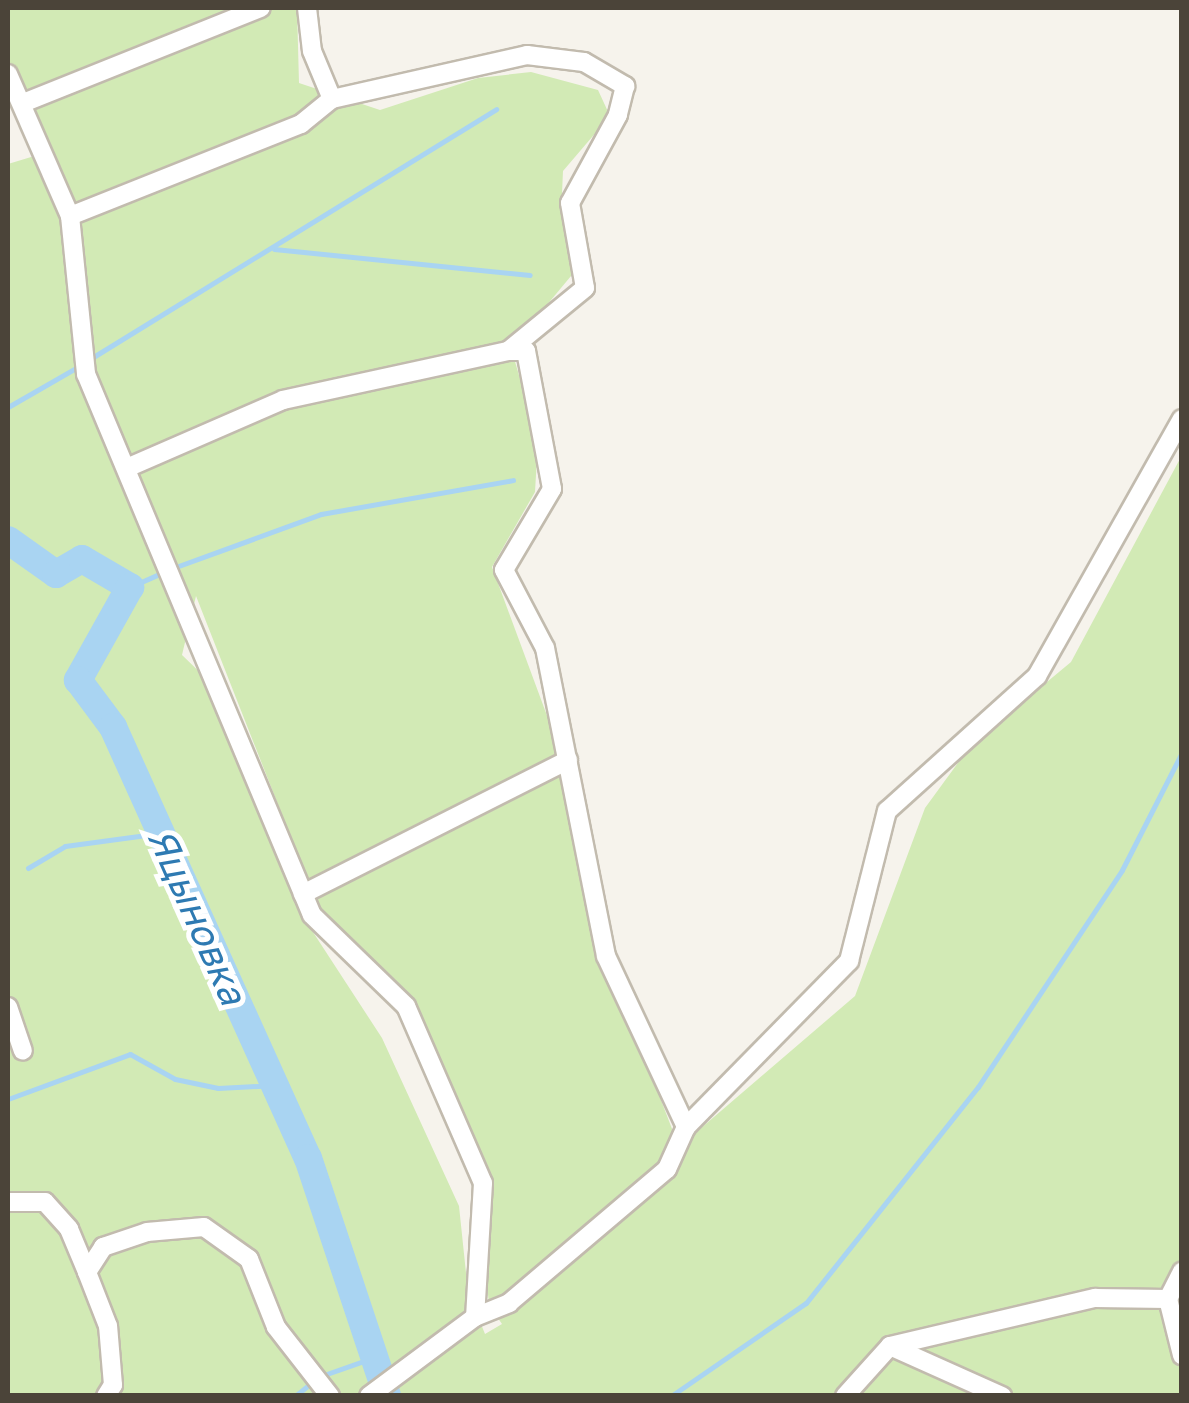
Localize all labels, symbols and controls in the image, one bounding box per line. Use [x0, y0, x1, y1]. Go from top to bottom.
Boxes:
water label: Яцыновка [139, 821, 257, 1011]

